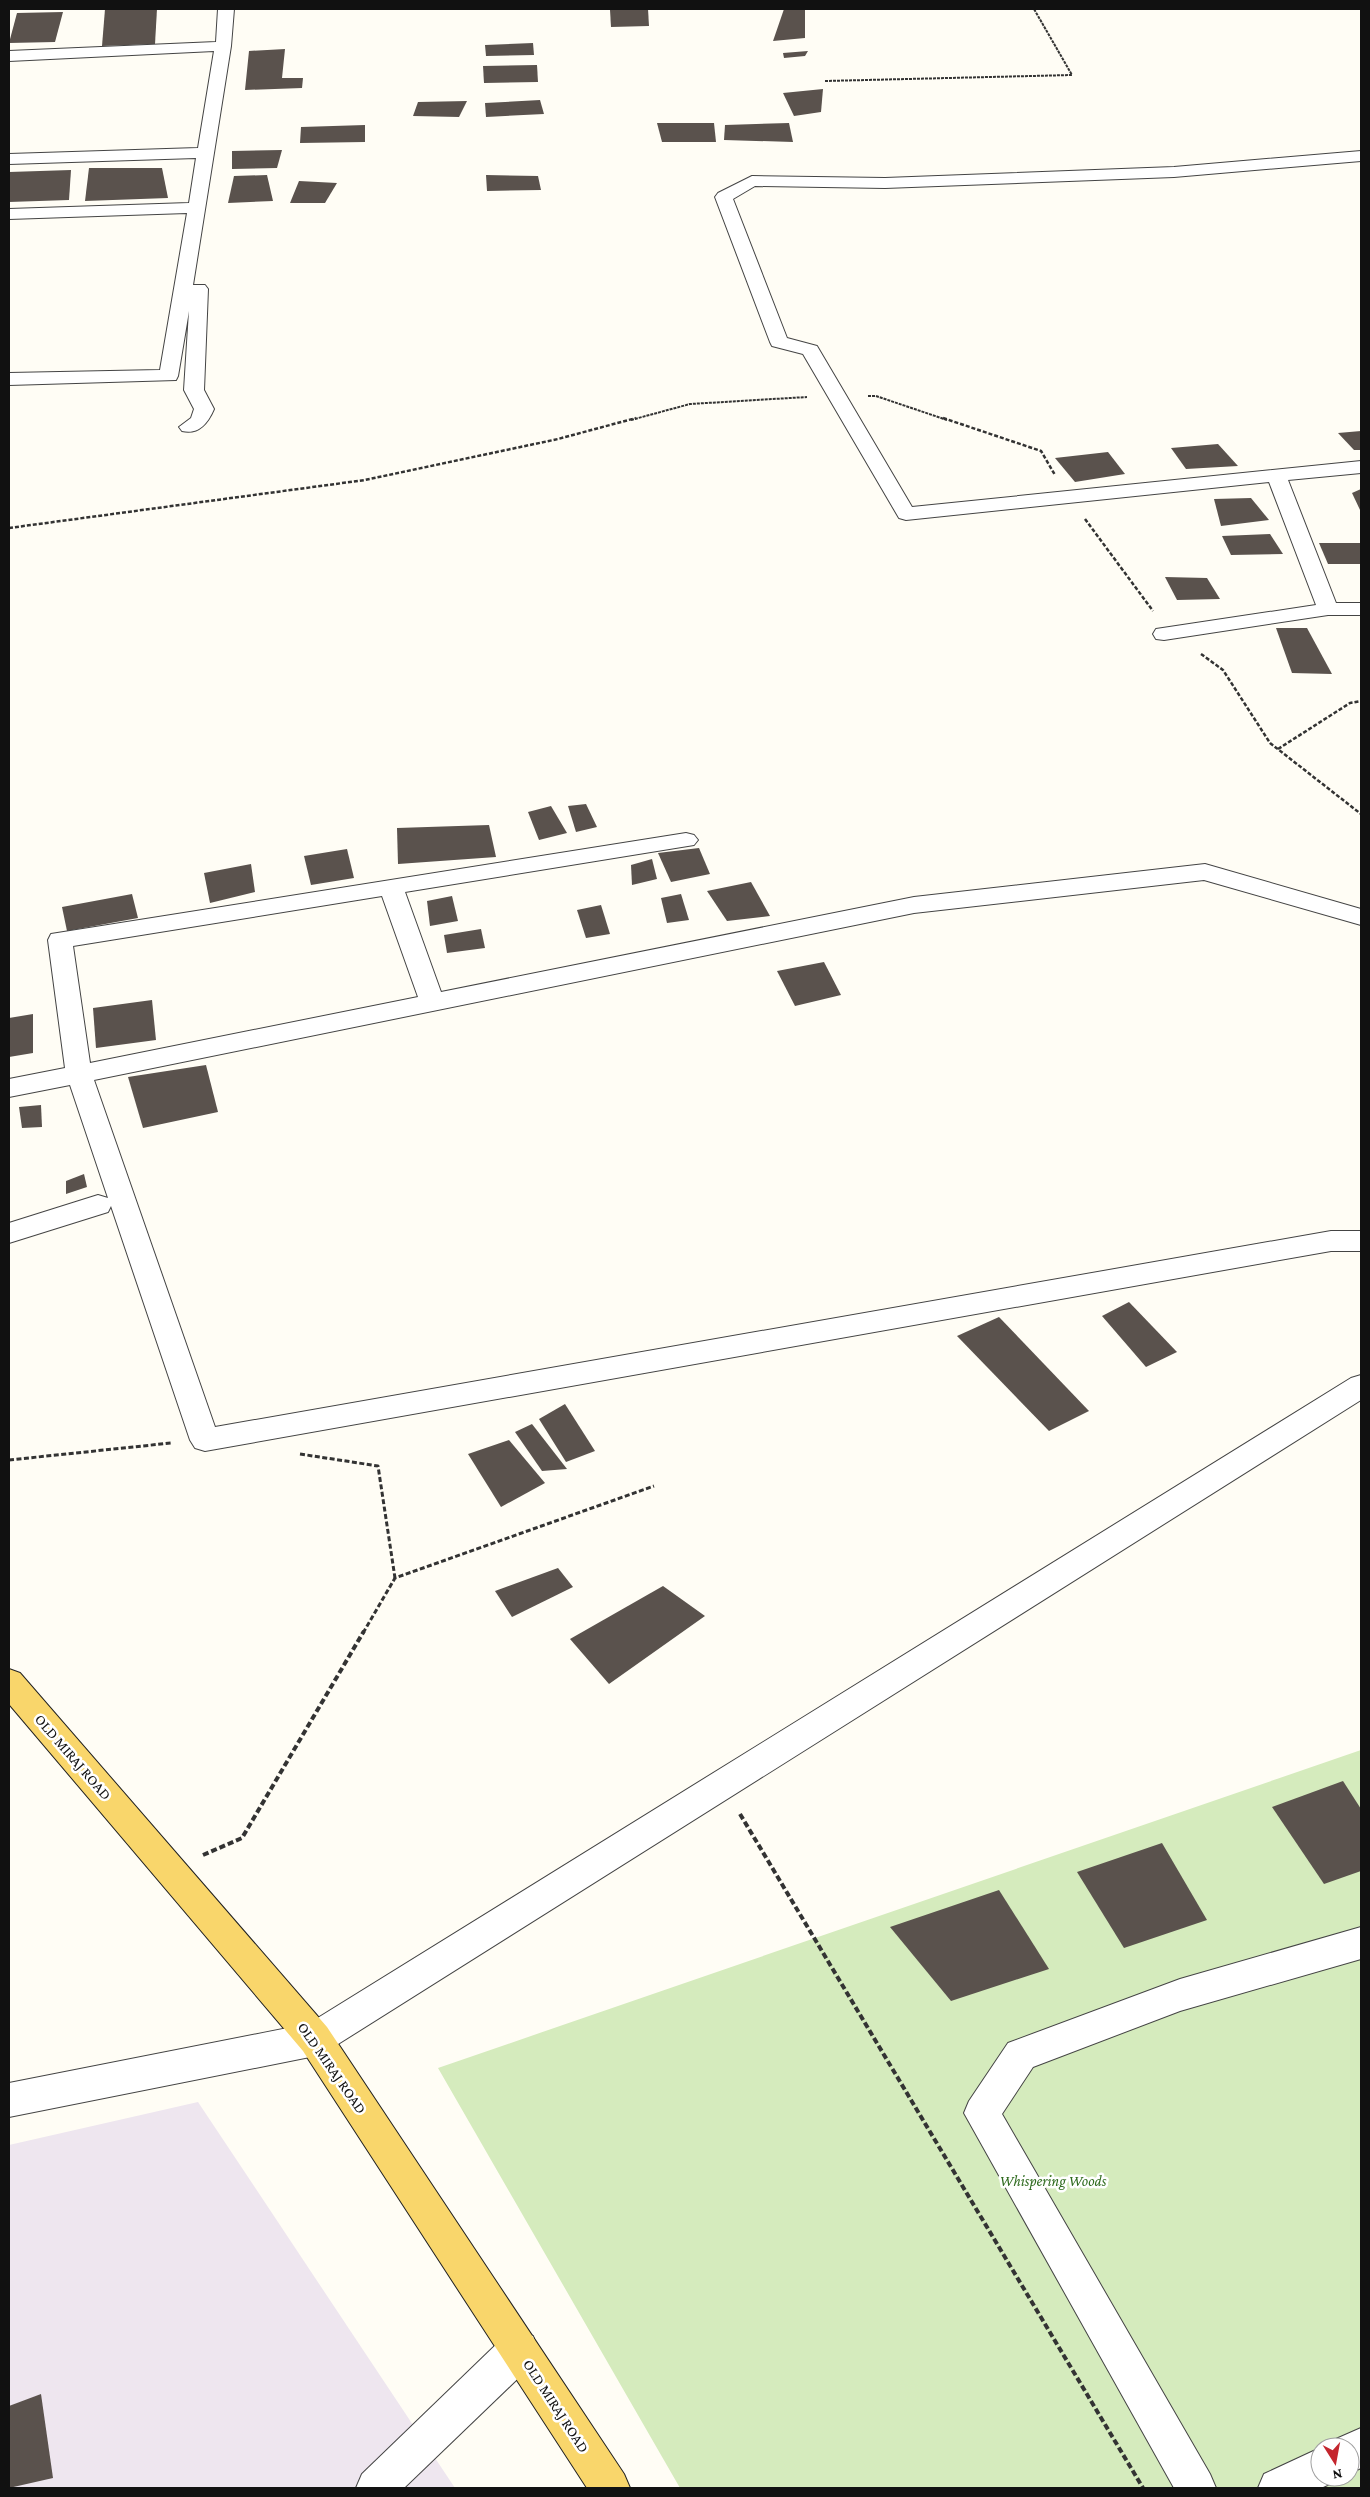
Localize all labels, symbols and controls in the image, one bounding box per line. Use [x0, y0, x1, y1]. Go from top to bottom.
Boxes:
street label: OLD MIRAJ ROAD [31, 1711, 114, 1804]
street label: OLD MIRAJ ROAD [294, 2019, 369, 2117]
park label: Whispering Woods [1000, 2173, 1107, 2190]
street label: OLD MIRAJ ROAD [519, 2356, 592, 2456]
north arrow [1310, 2437, 1360, 2487]
text: N [1331, 2466, 1344, 2484]

